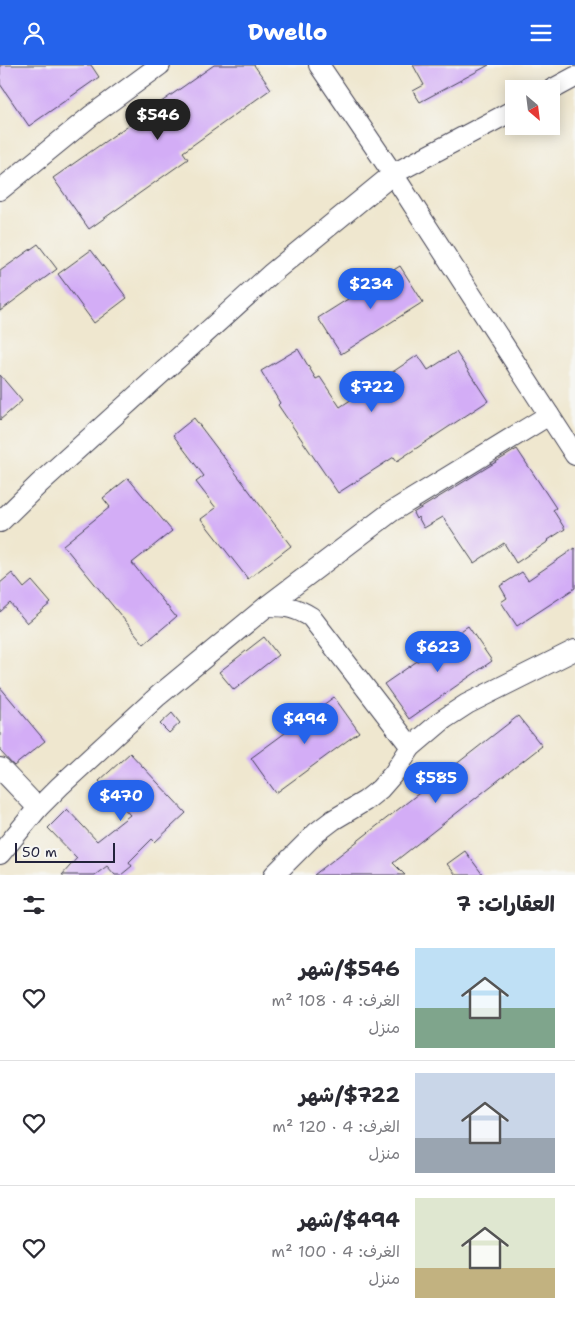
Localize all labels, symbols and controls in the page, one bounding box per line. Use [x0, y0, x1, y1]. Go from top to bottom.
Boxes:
text: Dwello [248, 18, 327, 47]
icon: person [20, 19, 48, 47]
icon: menu [527, 19, 555, 47]
north arrow [505, 80, 560, 135]
map controls [505, 80, 560, 135]
pin: $546 [128, 99, 188, 141]
text: $546 [136, 104, 180, 125]
pin: $234 [341, 267, 401, 310]
text: $234 [349, 273, 393, 294]
pin: $722 [342, 371, 402, 413]
text: $722 [350, 376, 394, 397]
pin: $623 [408, 631, 468, 673]
text: $623 [416, 636, 460, 657]
pin: $494 [275, 703, 335, 745]
text: $494 [283, 708, 327, 729]
pin: $585 [406, 761, 466, 804]
text: $585 [415, 767, 457, 788]
pin: $470 [91, 779, 151, 822]
text: $470 [99, 785, 143, 806]
scale bar [15, 840, 115, 863]
text: 50 m [22, 843, 57, 861]
text: العقارات: 7 [456, 890, 555, 918]
icon: filters [20, 891, 48, 919]
text: $546/شهر [299, 955, 400, 983]
icon: home [455, 968, 515, 1028]
icon: heart [20, 984, 48, 1012]
text: الغرف: 4 · 108 m² [271, 990, 400, 1011]
text: منزل [368, 1017, 400, 1038]
text: $722/شهر [299, 1081, 400, 1109]
icon: home [455, 1093, 515, 1153]
icon: heart [20, 1109, 48, 1137]
text: الغرف: 4 · 120 m² [272, 1116, 400, 1137]
text: منزل [368, 1143, 400, 1164]
text: $494/شهر [298, 1206, 400, 1234]
icon: home [455, 1218, 515, 1278]
icon: heart [20, 1234, 48, 1262]
text: الغرف: 4 · 100 m² [271, 1241, 400, 1262]
text: منزل [368, 1268, 400, 1289]

